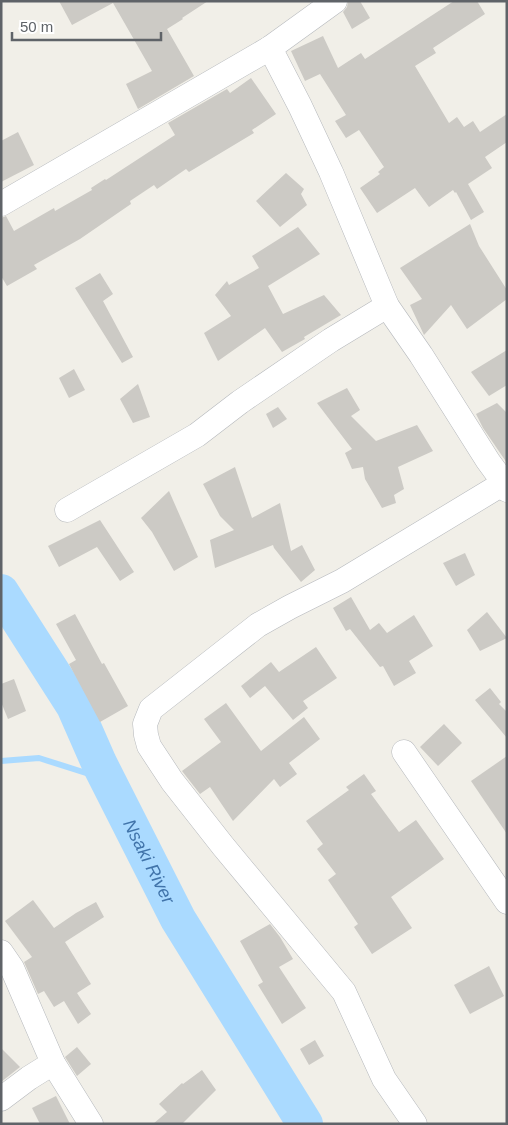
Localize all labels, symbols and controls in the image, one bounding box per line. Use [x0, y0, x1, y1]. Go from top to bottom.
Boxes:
scale bar [12, 10, 161, 42]
text: 50 m [20, 18, 53, 35]
water label: Nsaki River [119, 816, 179, 908]

